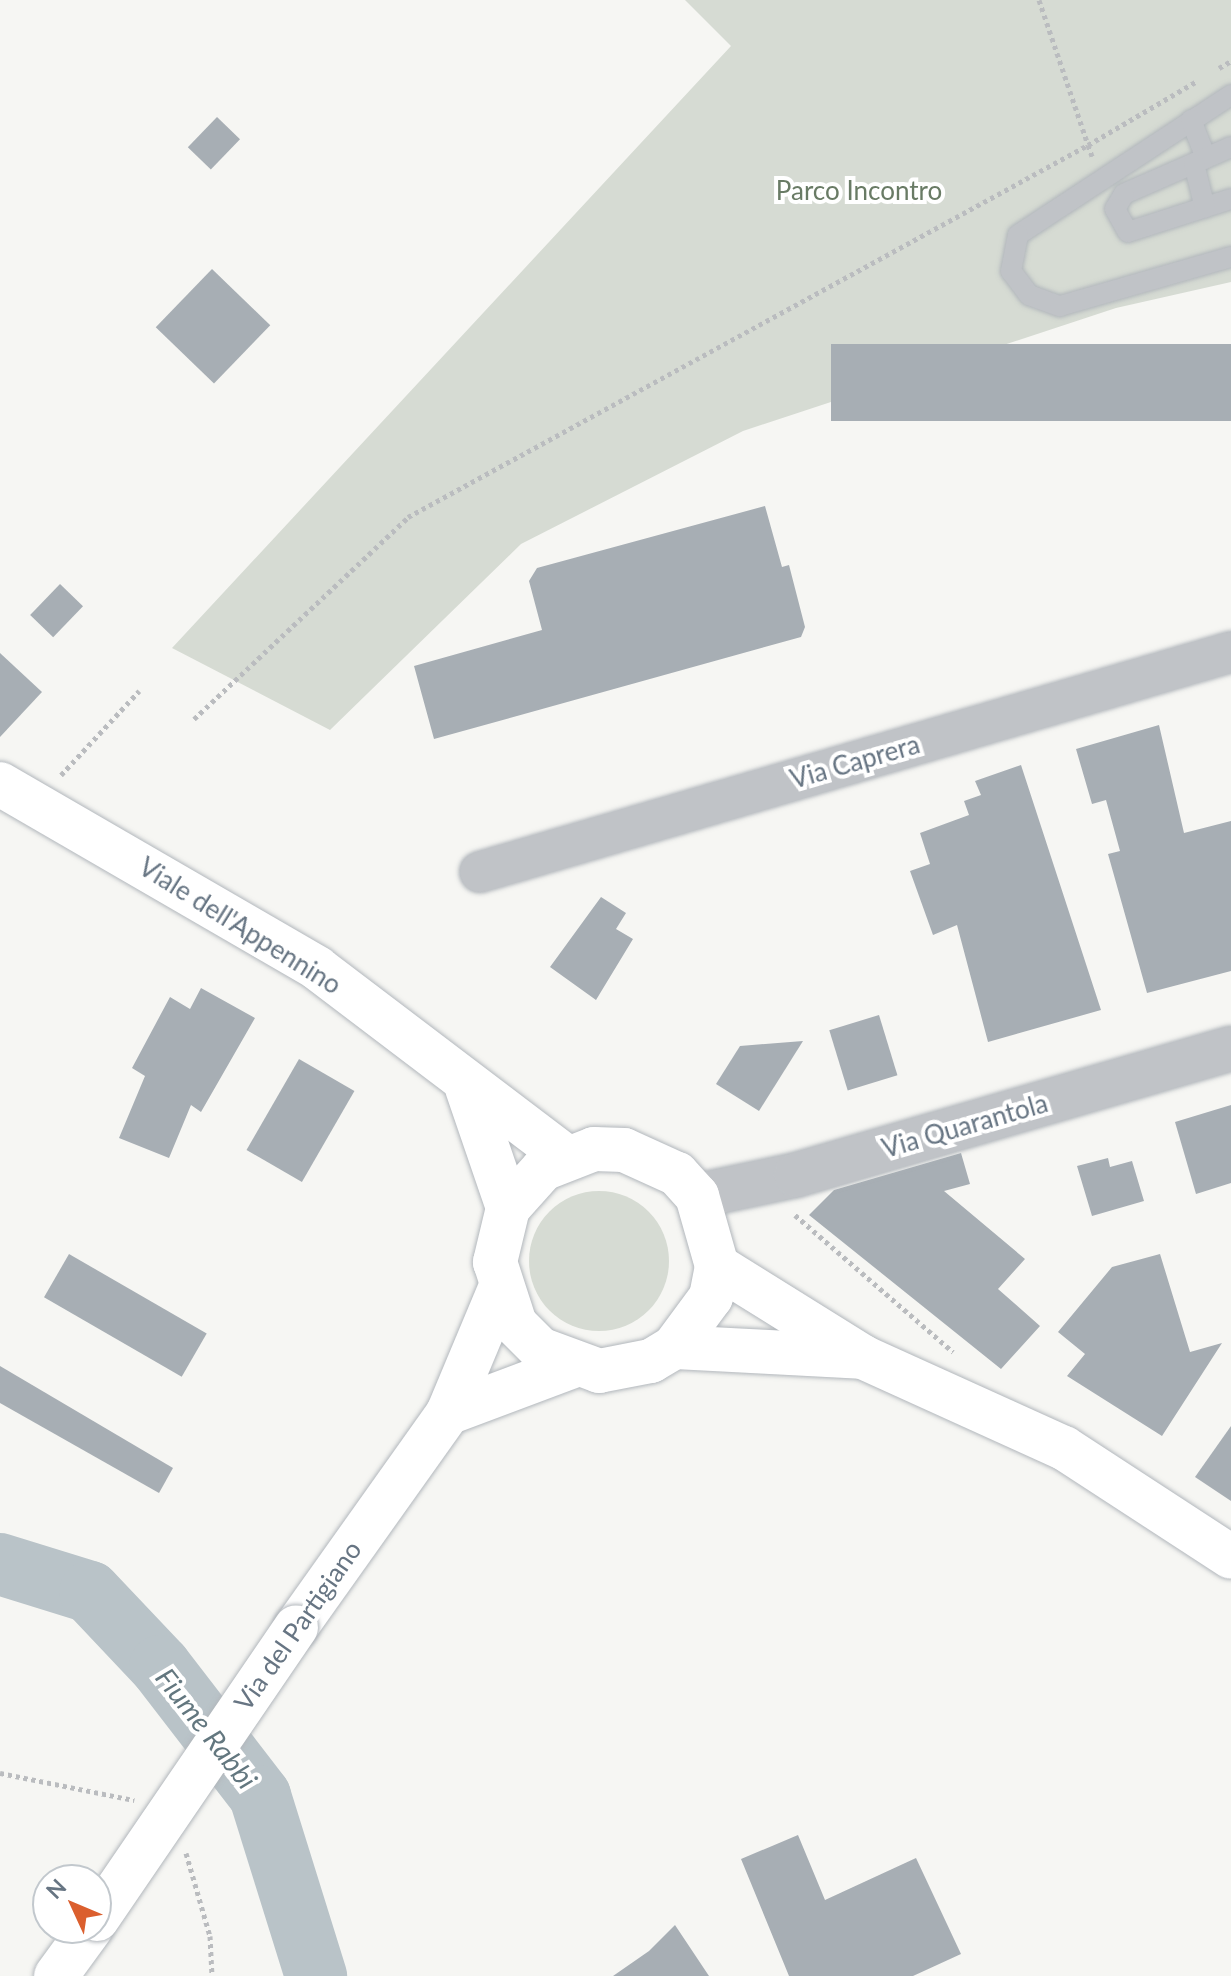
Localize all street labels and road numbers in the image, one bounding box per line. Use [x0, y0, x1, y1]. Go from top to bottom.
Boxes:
street label: Via Caprera [787, 729, 923, 795]
street label: Viale dell'Appennino [133, 851, 347, 1001]
street label: Via Quarantola [879, 1087, 1051, 1165]
street label: Via del Partigiano [228, 1535, 368, 1717]

